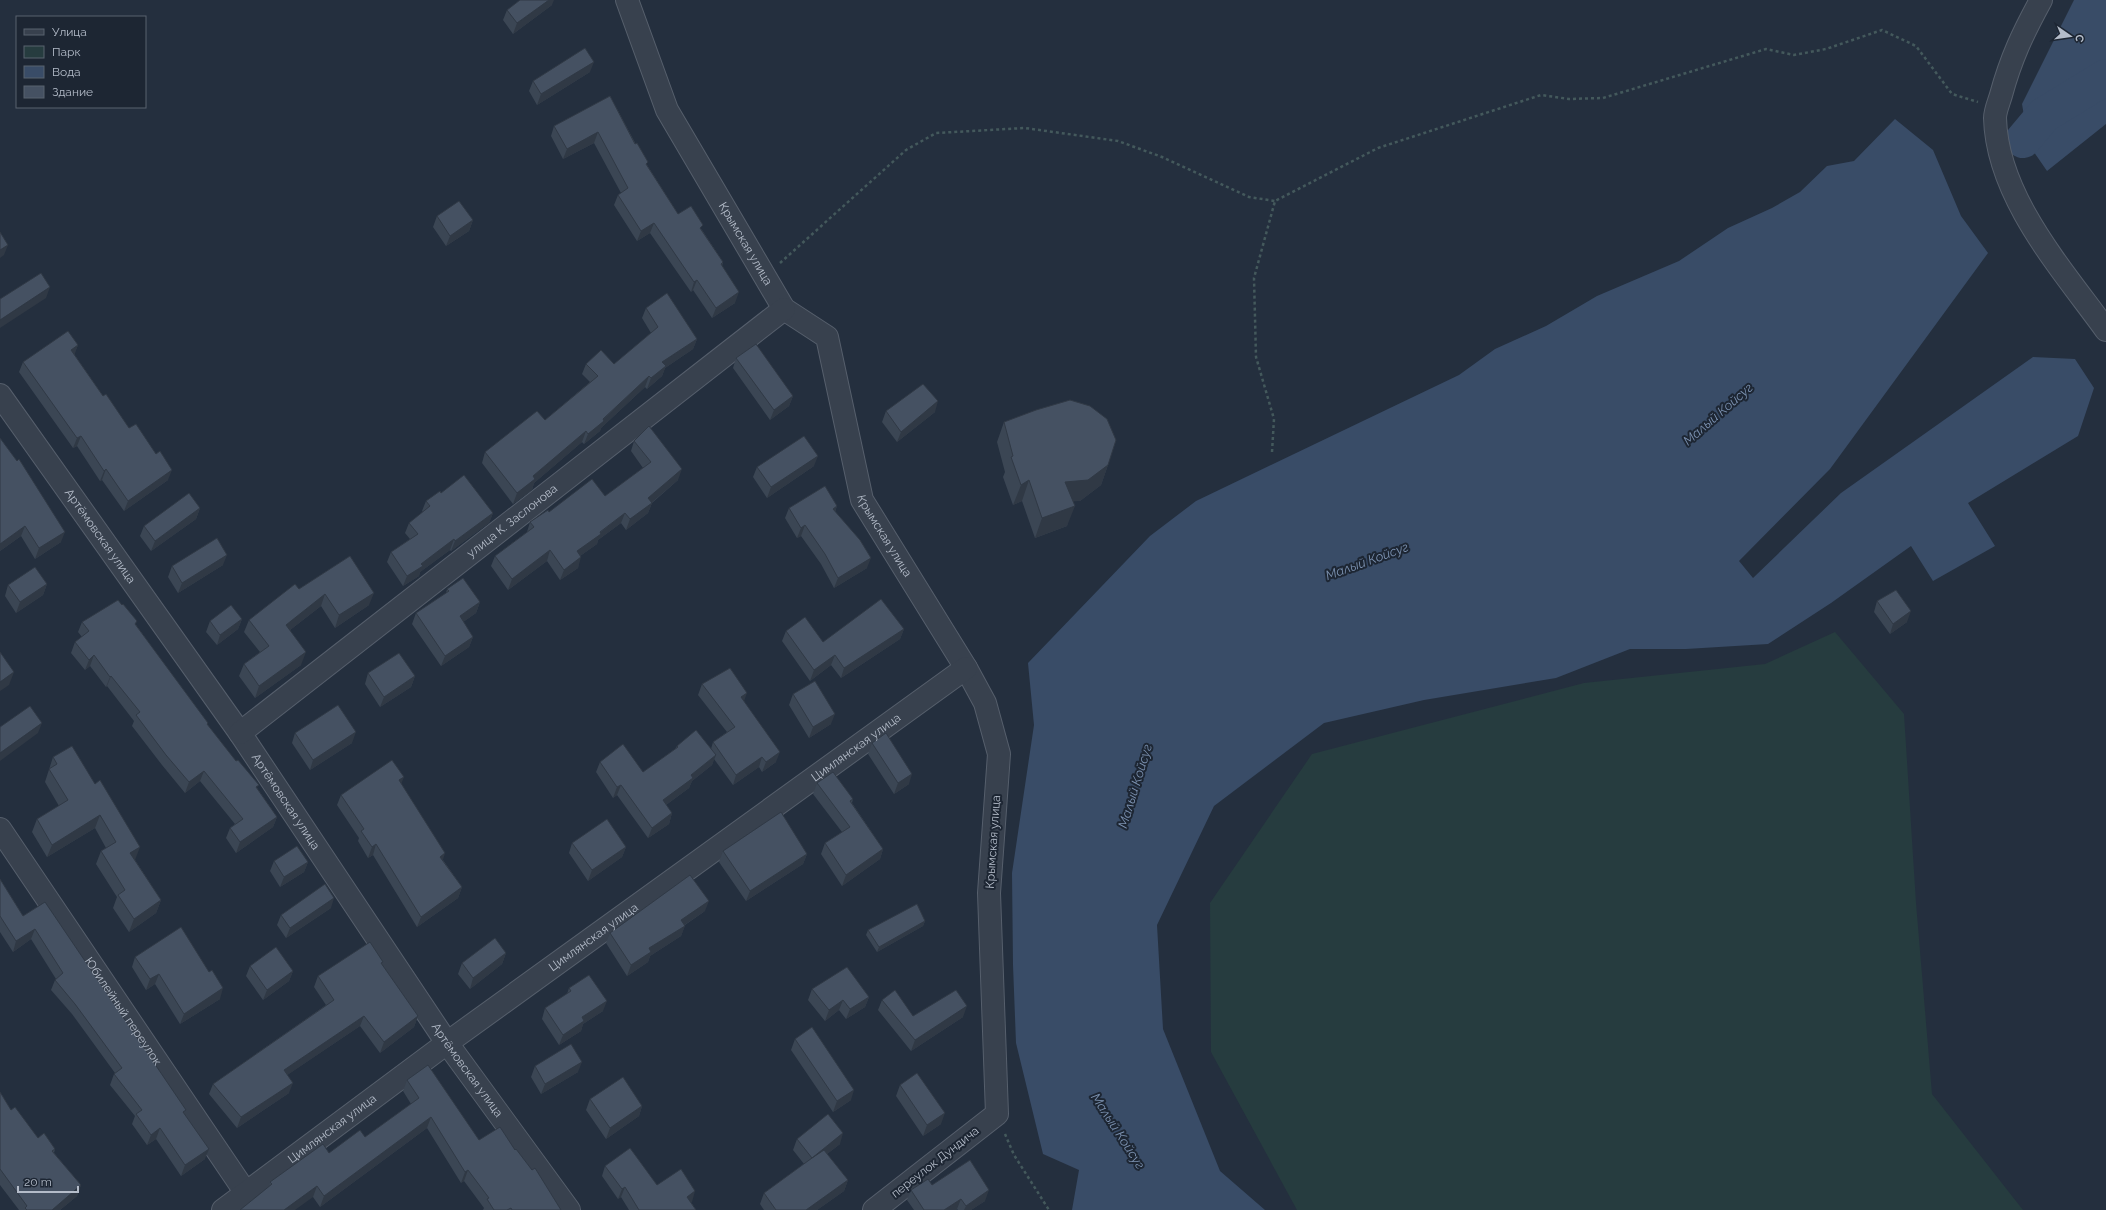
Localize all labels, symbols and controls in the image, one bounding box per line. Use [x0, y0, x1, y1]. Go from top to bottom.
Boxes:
legend [16, 16, 146, 108]
north arrow [2050, 16, 2090, 56]
text: Улица [52, 25, 87, 39]
text: С [2072, 33, 2086, 44]
text: Парк [52, 45, 81, 59]
text: Вода [52, 65, 81, 79]
text: Здание [52, 85, 93, 99]
street label: Крымская улица [716, 200, 775, 288]
water label: Малый Койсуг [1680, 380, 1756, 448]
street label: улица К. Заслонова [464, 481, 560, 560]
street label: Артёмовская улица [62, 486, 138, 586]
street label: Крымская улица [854, 494, 915, 579]
water label: Малый Койсуг [1323, 539, 1411, 583]
street label: Цимлянская улица [809, 711, 903, 784]
water label: Малый Койсуг [1115, 742, 1155, 830]
street label: Артёмовская улица [249, 751, 323, 852]
street label: Крымская улица [983, 795, 1003, 889]
street label: Цимлянская улица [546, 900, 641, 974]
street label: Юбилейный переулок [82, 955, 165, 1068]
street label: Артёмовская улица [429, 1020, 506, 1120]
water label: Малый Койсуг [1088, 1090, 1148, 1172]
street label: Цимлянская улица [285, 1091, 379, 1166]
street label: переулок Дундича [888, 1123, 982, 1201]
scale bar [18, 1168, 78, 1194]
text: 20 m [24, 1175, 52, 1189]

